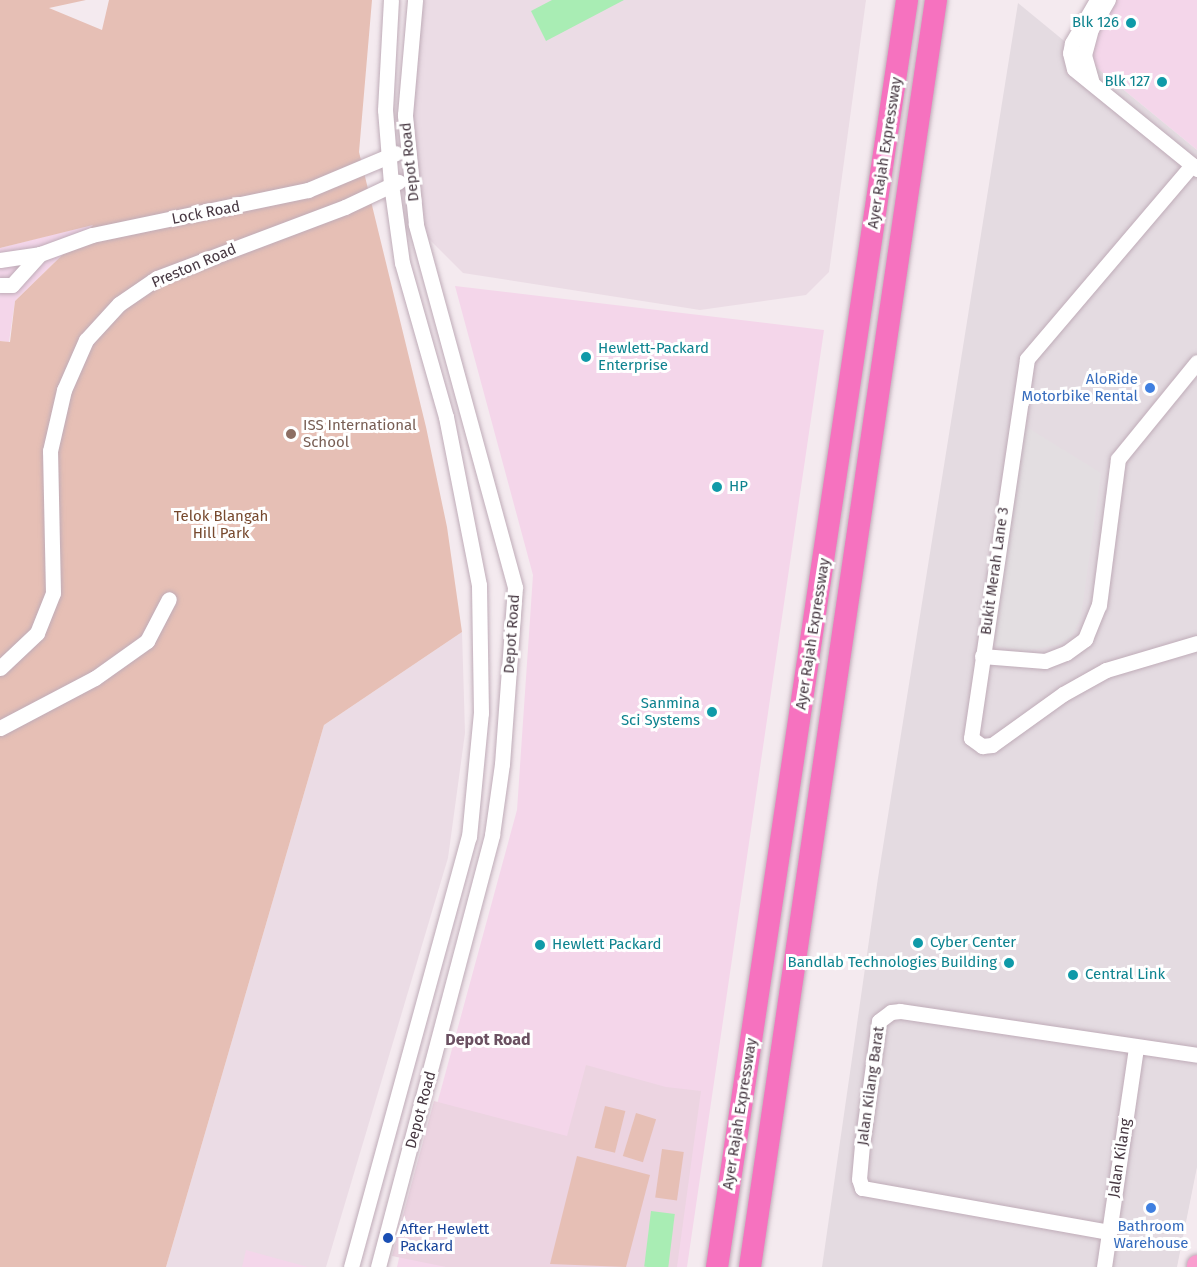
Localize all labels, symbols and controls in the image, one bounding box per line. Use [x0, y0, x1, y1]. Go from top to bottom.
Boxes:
place label: Blk 126 [1072, 14, 1119, 32]
marker: Blk 126 [1124, 16, 1138, 30]
place label: Blk 127 [1104, 73, 1150, 91]
marker: Blk 127 [1155, 75, 1169, 89]
street label: Ayer Rajah Expressway [864, 76, 906, 230]
street label: Depot Road [397, 122, 423, 202]
street label: Lock Road [170, 198, 242, 228]
street label: Preston Road [149, 240, 239, 292]
place label: Hewlett-Packard Enterprise [598, 339, 709, 374]
marker: Hewlett-Packard Enterprise [579, 350, 593, 364]
place label: AloRide Motorbike Rental [1021, 370, 1138, 405]
marker: AloRide Motorbike Rental [1143, 381, 1157, 395]
place label: ISS International School [303, 416, 416, 451]
marker: ISS International School [284, 427, 298, 441]
place label: HP [729, 478, 748, 496]
marker: HP [710, 480, 724, 494]
street label: Bukit Merah Lane 3 [977, 506, 1013, 636]
park label: Telok Blangah Hill Park [174, 507, 268, 542]
street label: Ayer Rajah Expressway [792, 557, 834, 711]
street label: Depot Road [500, 594, 524, 674]
place label: Sanmina Sci Systems [621, 694, 700, 729]
marker: Sanmina Sci Systems [705, 705, 719, 719]
place label: Cyber Center [930, 934, 1016, 952]
place label: Hewlett Packard [552, 936, 662, 954]
marker: Cyber Center [911, 936, 925, 950]
marker: Hewlett Packard [533, 938, 547, 952]
place label: Bandlab Technologies Building [788, 954, 997, 972]
marker: Bandlab Technologies Building [1002, 956, 1016, 970]
place label: Central Link [1085, 966, 1165, 984]
marker: Central Link [1066, 968, 1080, 982]
street label: Jalan Kilang Barat [854, 1025, 888, 1147]
district label: Depot Road [445, 1030, 531, 1050]
street label: Ayer Rajah Expressway [719, 1037, 761, 1191]
street label: Depot Road [402, 1069, 440, 1151]
street label: Jalan Kilang [1105, 1117, 1135, 1199]
marker: Bathroom Warehouse [1144, 1201, 1158, 1215]
place label: Bathroom Warehouse [1113, 1217, 1189, 1252]
place label: After Hewlett Packard [400, 1220, 489, 1255]
marker: After Hewlett Packard [381, 1231, 395, 1245]

